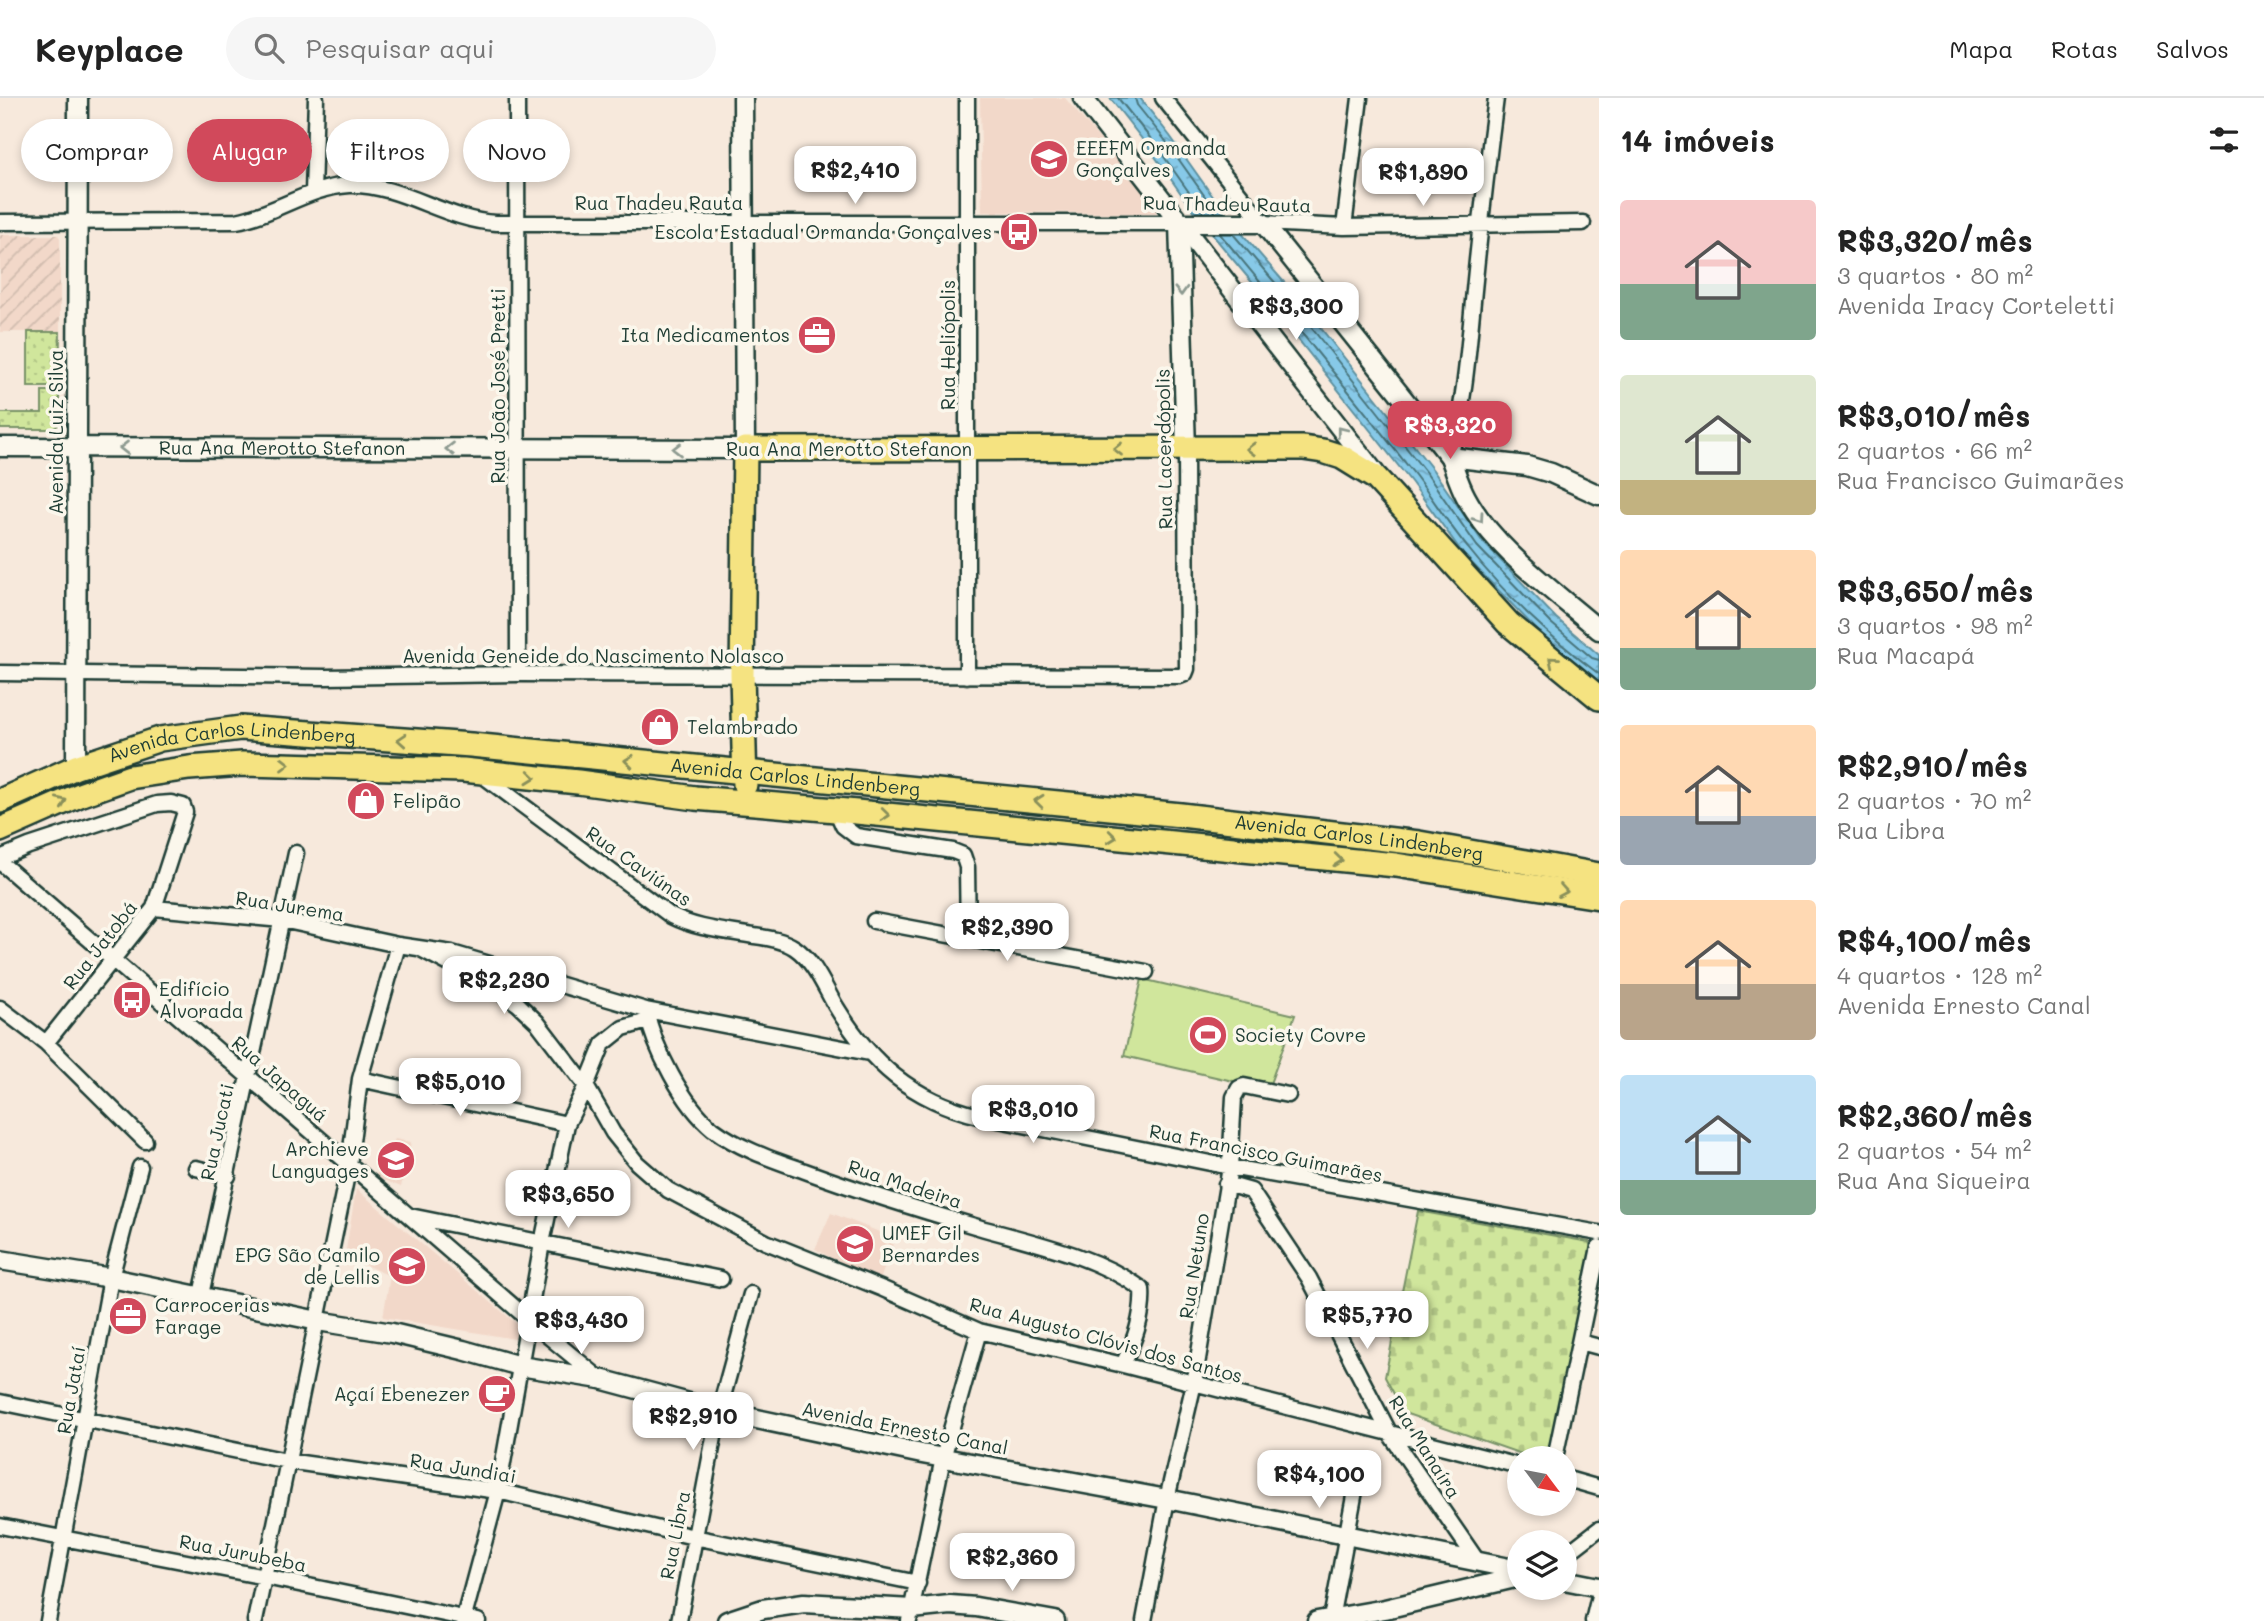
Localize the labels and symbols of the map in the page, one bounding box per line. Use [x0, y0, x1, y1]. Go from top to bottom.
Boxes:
place label: EEEFM Ormanda Gonçalves [1076, 135, 1226, 182]
school or university icon: EEEFM Ormanda Gonçalves [1028, 138, 1070, 180]
pin: R$2,410 [790, 146, 920, 206]
pin: R$1,890 [1358, 148, 1488, 208]
street label: Rua Thadeu Rauta [575, 190, 743, 215]
street label: Rua Thadeu Rauta [1143, 190, 1311, 217]
bus stop icon: Escola Estadual Ormanda Gonçalves [998, 211, 1040, 253]
place label: Escola Estadual Ormanda Gonçalves [655, 219, 992, 244]
street label: Rua Heliópolis [935, 280, 960, 410]
pin: R$3,300 [1231, 282, 1361, 342]
one-way arrow [1174, 286, 1189, 297]
street label: Rua João José Pretti [485, 288, 510, 484]
office icon: Ita Medicamentos [796, 314, 838, 356]
place label: Ita Medicamentos [621, 322, 790, 347]
street label: Avenida Luiz Silva [43, 349, 68, 515]
street label: Rua Lacerdópolis [1150, 368, 1177, 530]
pin: R$3,320 [1385, 402, 1515, 461]
one-way arrow [1337, 426, 1350, 438]
street label: Rua Ana Merotto Stefanon [159, 434, 405, 460]
street label: Rua Ana Merotto Stefanon [726, 436, 972, 461]
one-way arrow [118, 440, 129, 456]
one-way arrow [444, 441, 454, 457]
one-way arrow [671, 441, 682, 457]
one-way arrow [1112, 441, 1123, 457]
one-way arrow [1245, 441, 1256, 457]
one-way arrow [1471, 510, 1483, 523]
street label: Avenida Geneide do Nascimento Nolasco [402, 643, 784, 668]
one-way arrow [1549, 656, 1561, 669]
shop icon: Telambrado [639, 706, 681, 748]
place label: Telambrado [687, 714, 798, 739]
street label: Avenida Carlos Lindenberg [104, 715, 357, 768]
one-way arrow [397, 732, 408, 747]
street label: Avenida Carlos Lindenberg [669, 752, 921, 801]
one-way arrow [623, 754, 634, 769]
one-way arrow [280, 756, 290, 772]
one-way arrow [525, 770, 537, 785]
shop icon: Felipão [345, 780, 387, 822]
place label: Felipão [393, 788, 461, 813]
one-way arrow [1034, 794, 1045, 809]
one-way arrow [55, 796, 68, 810]
one-way arrow [880, 807, 891, 822]
street label: Avenida Carlos Lindenberg [1233, 808, 1485, 866]
street label: Rua Caviúnas [581, 820, 697, 911]
one-way arrow [1106, 829, 1117, 844]
one-way arrow [1332, 852, 1344, 867]
one-way arrow [1557, 883, 1569, 898]
street label: Rua Jurema [234, 885, 346, 926]
street label: Rua Jatobá [57, 895, 142, 994]
pin: R$2,390 [942, 904, 1072, 963]
pin: R$2,230 [439, 956, 569, 1016]
place label: Edifício Alvorada [159, 976, 244, 1023]
bus stop icon: Edifício Alvorada [111, 979, 153, 1021]
sports icon: Society Covre [1187, 1014, 1229, 1056]
place label: Society Covre [1235, 1022, 1366, 1047]
street label: Rua Japaguá [227, 1030, 334, 1127]
pin: R$5,010 [395, 1058, 525, 1118]
street label: Rua Jucati [194, 1081, 239, 1183]
pin: R$3,010 [968, 1086, 1098, 1145]
street label: Rua Francisco Guimarães [1147, 1118, 1385, 1187]
place label: Archieve Languages [271, 1136, 369, 1183]
school or university icon: Archieve Languages [375, 1139, 417, 1181]
street label: Rua Madeira [845, 1153, 965, 1214]
pin: R$3,650 [503, 1170, 633, 1230]
street label: Rua Netuno [1173, 1211, 1214, 1321]
place label: UMEF Gil Bernardes [882, 1220, 980, 1267]
school or university icon: UMEF Gil Bernardes [834, 1223, 876, 1265]
place label: EPG São Camilo de Lellis [235, 1242, 380, 1289]
school or university icon: EPG São Camilo de Lellis [386, 1245, 428, 1287]
street label: Rua Augusto Clóvis dos Santos [967, 1291, 1245, 1388]
place label: Carrocerias Farage [155, 1292, 270, 1339]
pin: R$5,770 [1302, 1292, 1432, 1351]
office icon: Carrocerias Farage [107, 1295, 149, 1337]
pin: R$3,430 [516, 1296, 646, 1356]
street label: Rua Jataí [50, 1344, 91, 1436]
cafe icon: Açaí Ebenezer [476, 1373, 518, 1415]
place label: Açaí Ebenezer [334, 1381, 470, 1406]
street label: Rua Manaíra [1384, 1390, 1467, 1503]
pin: R$2,910 [628, 1392, 758, 1452]
street label: Avenida Ernesto Canal [800, 1395, 1010, 1460]
north arrow [1507, 1446, 1577, 1516]
street label: Rua Jundiai [408, 1447, 518, 1488]
pin: R$4,100 [1254, 1450, 1384, 1510]
street label: Rua Libra [654, 1488, 695, 1581]
street label: Rua Jurubeba [177, 1528, 309, 1577]
pin: R$2,360 [947, 1534, 1077, 1593]

